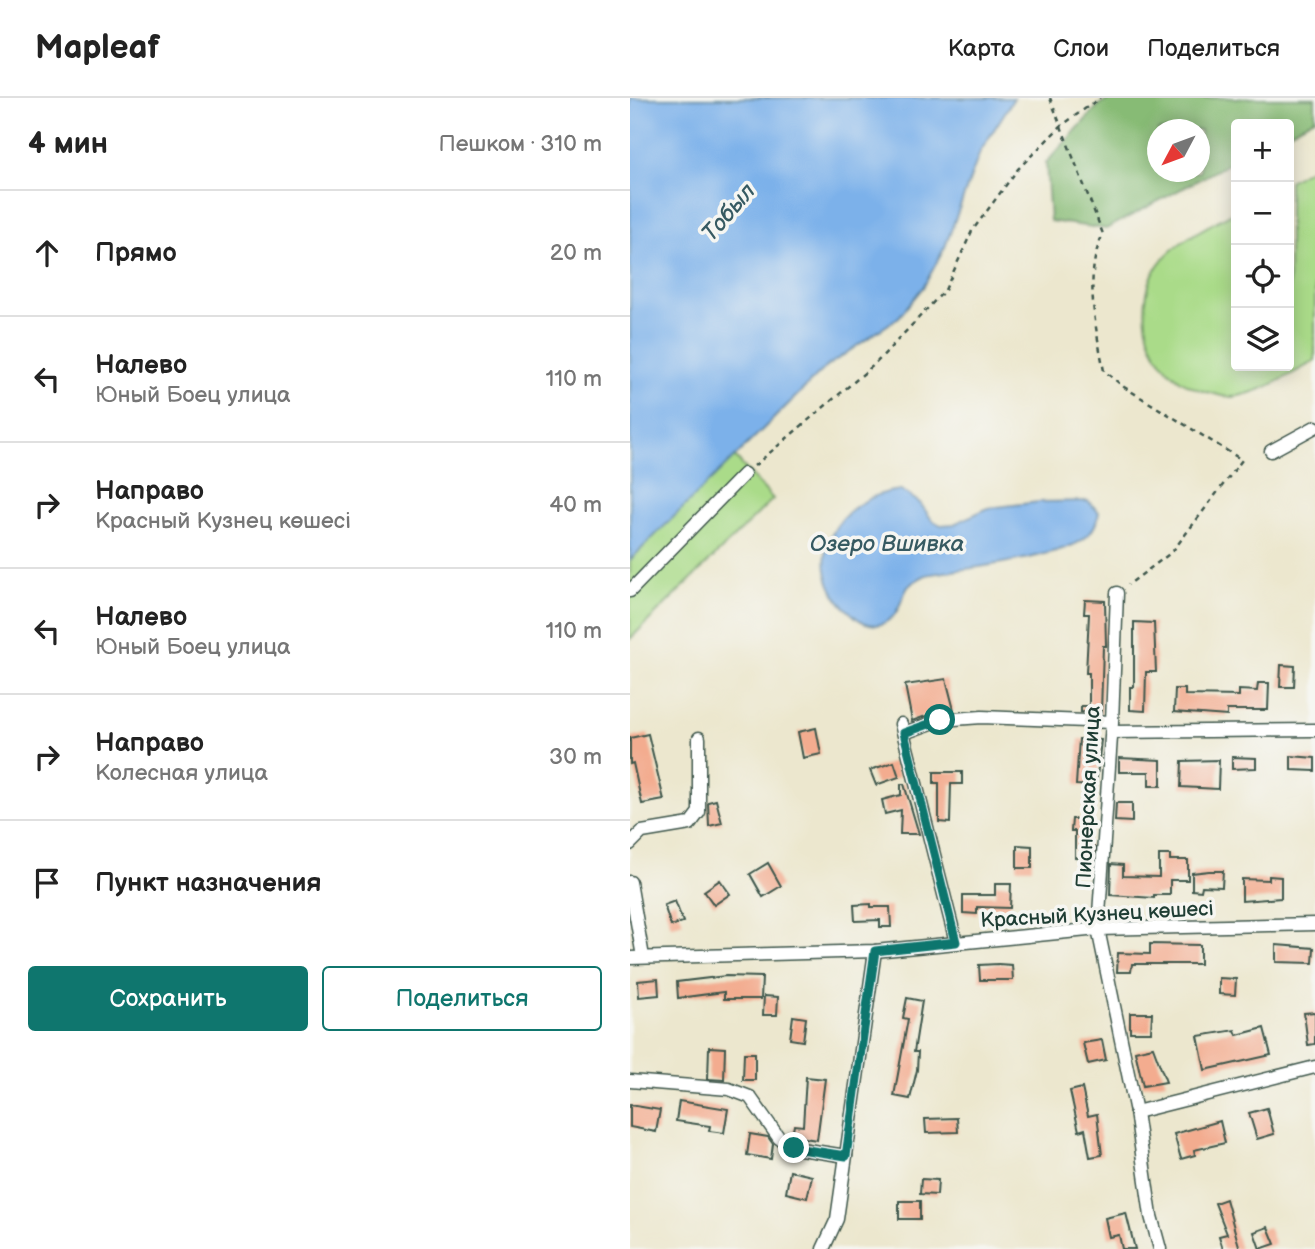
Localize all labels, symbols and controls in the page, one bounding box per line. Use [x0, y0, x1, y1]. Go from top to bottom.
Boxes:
text: Mapleaf [35, 28, 160, 68]
text: Карта [948, 34, 1015, 63]
text: Слои [1053, 34, 1109, 63]
text: Поделиться [1147, 34, 1280, 63]
north arrow [1147, 119, 1210, 182]
map controls [1231, 119, 1294, 371]
button: + [1231, 119, 1294, 182]
text: 4 мин [28, 126, 108, 162]
text: Пешком · 310 m [438, 130, 602, 158]
water label: Тобыл [696, 178, 761, 247]
button: − [1231, 182, 1294, 245]
icon: ahead [28, 234, 66, 272]
text: Прямо [95, 238, 177, 269]
text: 20 m [550, 239, 602, 267]
button: locate [1231, 245, 1294, 308]
button: layers [1231, 308, 1294, 371]
text: Налево [95, 350, 187, 381]
icon: left [28, 360, 66, 398]
text: 110 m [545, 365, 602, 393]
text: Юный Боец улица [95, 381, 291, 409]
text: Направо [95, 476, 204, 507]
icon: right [28, 486, 66, 524]
text: 40 m [549, 491, 602, 519]
text: Красный Кузнец көшесі [95, 507, 351, 535]
water label: Озеро Вшивка [810, 530, 964, 558]
text: Налево [95, 602, 187, 633]
icon: left [28, 612, 66, 650]
text: 110 m [545, 617, 602, 645]
text: Юный Боец улица [95, 633, 291, 661]
route start [924, 704, 955, 735]
street label: Пионерская улица [1071, 705, 1106, 889]
text: Направо [95, 728, 204, 759]
icon: right [28, 738, 66, 776]
text: 30 m [549, 743, 602, 771]
text: Колесная улица [95, 759, 268, 787]
icon: arrive [28, 864, 66, 902]
text: Пункт назначения [95, 868, 321, 899]
street label: Красный Кузнец көшесі [980, 896, 1214, 933]
button: Сохранить [28, 966, 308, 1031]
button: Поделиться [322, 966, 602, 1031]
route end [778, 1132, 809, 1163]

